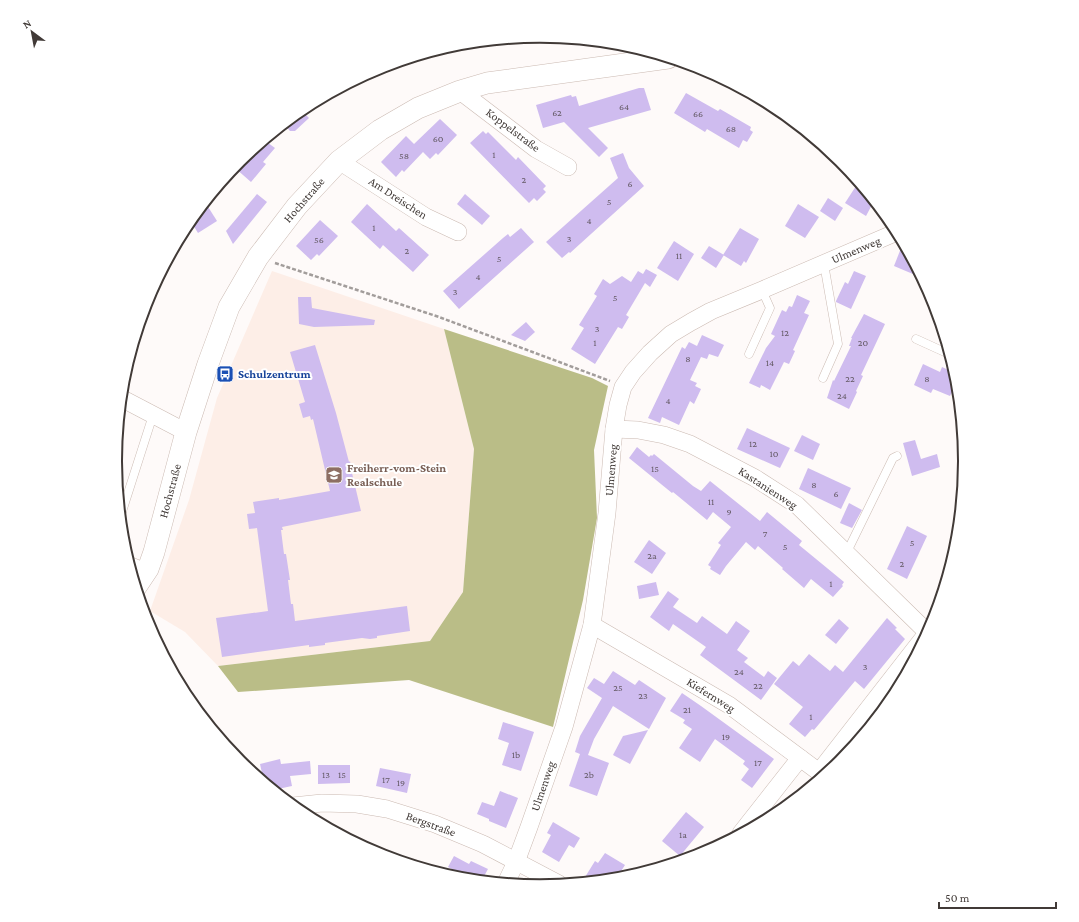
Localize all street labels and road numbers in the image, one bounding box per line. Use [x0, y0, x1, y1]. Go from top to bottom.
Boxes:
street label: Koppelstraße [483, 105, 543, 155]
street label: Hochstraße [281, 174, 327, 226]
street label: Am Dreischen [366, 174, 430, 222]
street label: Ulmenweg [829, 233, 883, 267]
street label: Ulmenweg [602, 443, 620, 497]
street label: Hochstraße [156, 462, 184, 520]
street label: Kastanienweg [736, 464, 800, 512]
street label: Kiefernweg [684, 675, 738, 715]
street label: Ulmenweg [528, 759, 558, 813]
street label: Bergstraße [404, 809, 458, 839]

